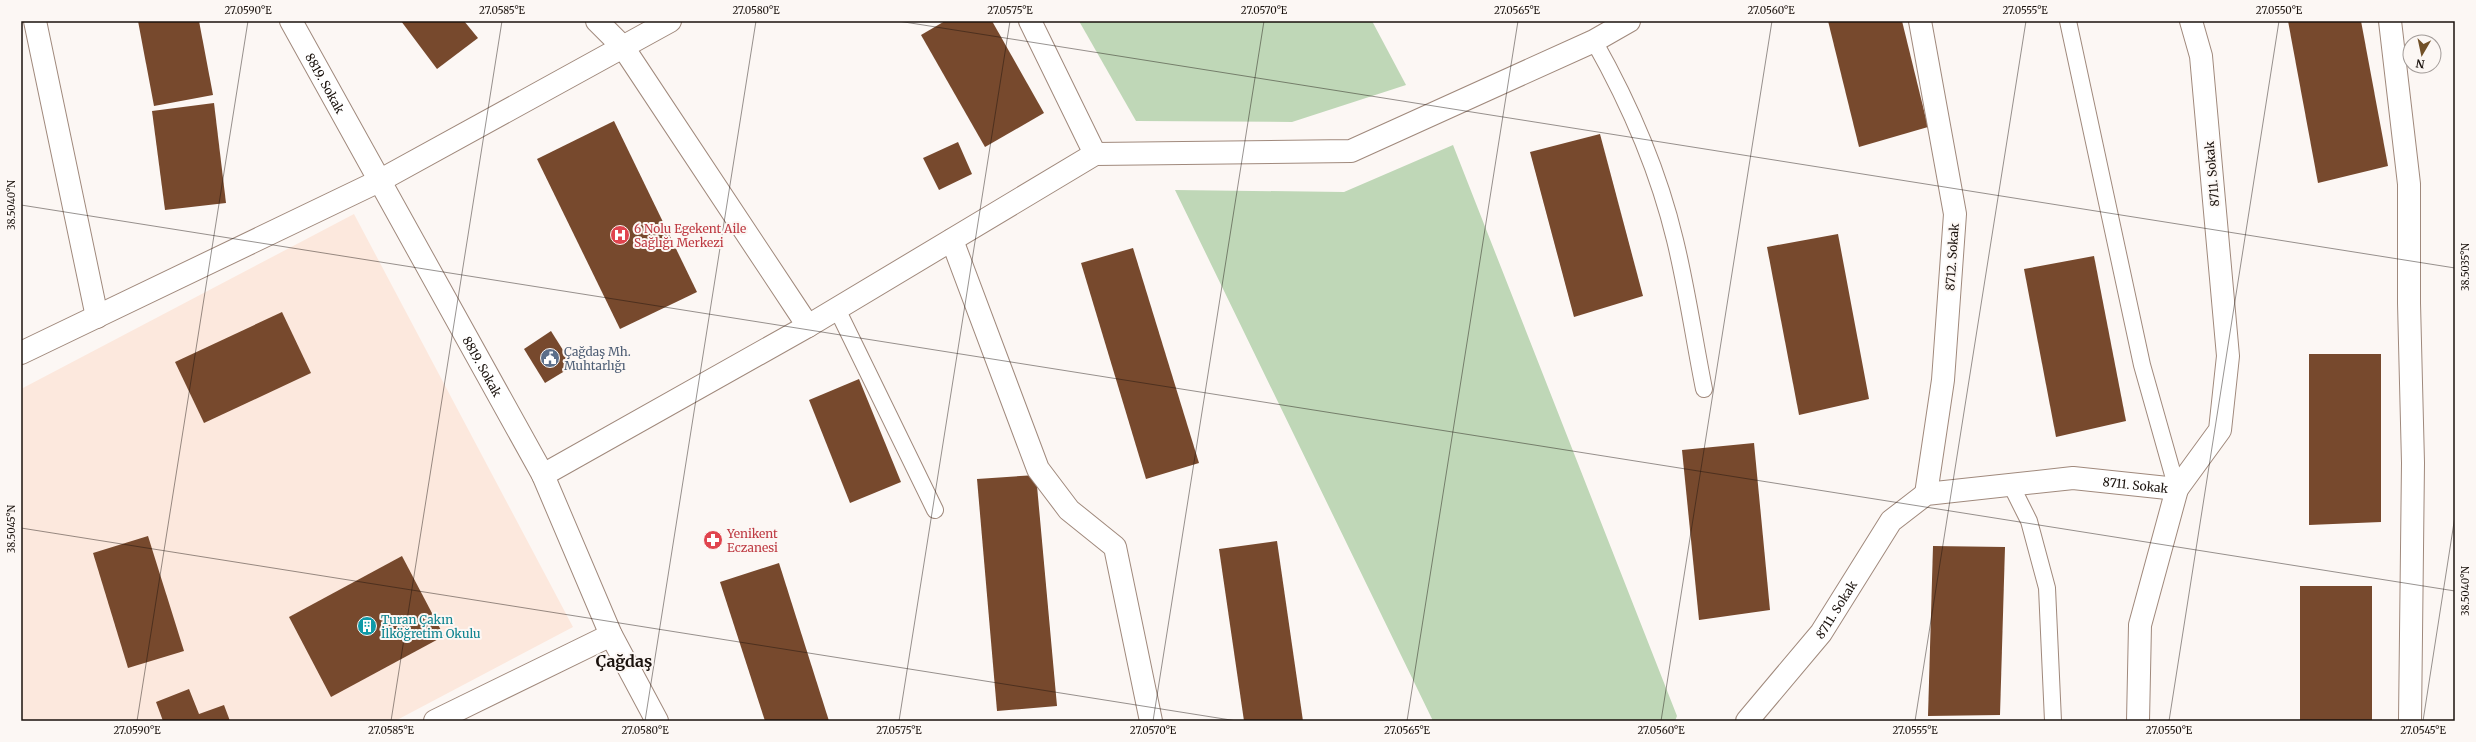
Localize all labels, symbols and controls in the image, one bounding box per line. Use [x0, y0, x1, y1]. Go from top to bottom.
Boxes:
text: 27.0590°E [225, 4, 272, 17]
text: 27.0585°E [479, 4, 526, 17]
text: 27.0580°E [733, 4, 780, 17]
text: 27.0575°E [987, 4, 1033, 17]
text: 27.0570°E [1241, 4, 1288, 17]
text: 27.0565°E [1494, 4, 1541, 17]
text: 27.0560°E [1747, 4, 1795, 17]
text: 27.0555°E [2002, 4, 2048, 17]
text: 27.0550°E [2256, 4, 2303, 17]
north arrow [2402, 34, 2442, 74]
street label: 8819. Sokak [303, 50, 348, 116]
text: N [2415, 56, 2426, 71]
street label: 8711. Sokak [2202, 140, 2222, 207]
text: 38.5040°N [5, 180, 18, 230]
place label: 6 Nolu Egekent Aile Sağlığı Merkezi [634, 221, 746, 250]
street label: 8712. Sokak [1942, 222, 1962, 291]
hospital icon: 6 Nolu Egekent Aile Sağlığı Merkezi [609, 224, 631, 246]
text: 38.5035°N [2459, 243, 2472, 291]
street label: 8819. Sokak [460, 333, 506, 400]
place label: Çağdaş Mh. Muhtarlığı [564, 344, 631, 373]
public building icon: Çağdaş Mh. Muhtarlığı [539, 347, 561, 369]
street label: 8711. Sokak [2102, 474, 2169, 496]
text: 38.5045°N [5, 504, 18, 553]
place label: Yenikent Eczanesi [726, 526, 778, 555]
pharmacy icon: Yenikent Eczanesi [702, 529, 724, 551]
text: 38.5040°N [2459, 566, 2472, 616]
street label: 8711. Sokak [1812, 577, 1860, 642]
place label: Turan Çakın İlköğretim Okulu [381, 612, 481, 641]
building icon: Turan Çakın İlköğretim Okulu [356, 615, 378, 637]
district label: Çağdaş [596, 651, 652, 671]
text: 27.0590°E [114, 724, 161, 737]
text: 27.0585°E [368, 724, 415, 737]
text: 27.0580°E [622, 724, 669, 737]
text: 27.0575°E [876, 724, 922, 737]
text: 27.0570°E [1130, 724, 1177, 737]
text: 27.0565°E [1384, 724, 1431, 737]
text: 27.0560°E [1637, 724, 1685, 737]
text: 27.0555°E [1892, 724, 1938, 737]
text: 27.0550°E [2146, 724, 2193, 737]
text: 27.0545°E [2400, 724, 2446, 737]

